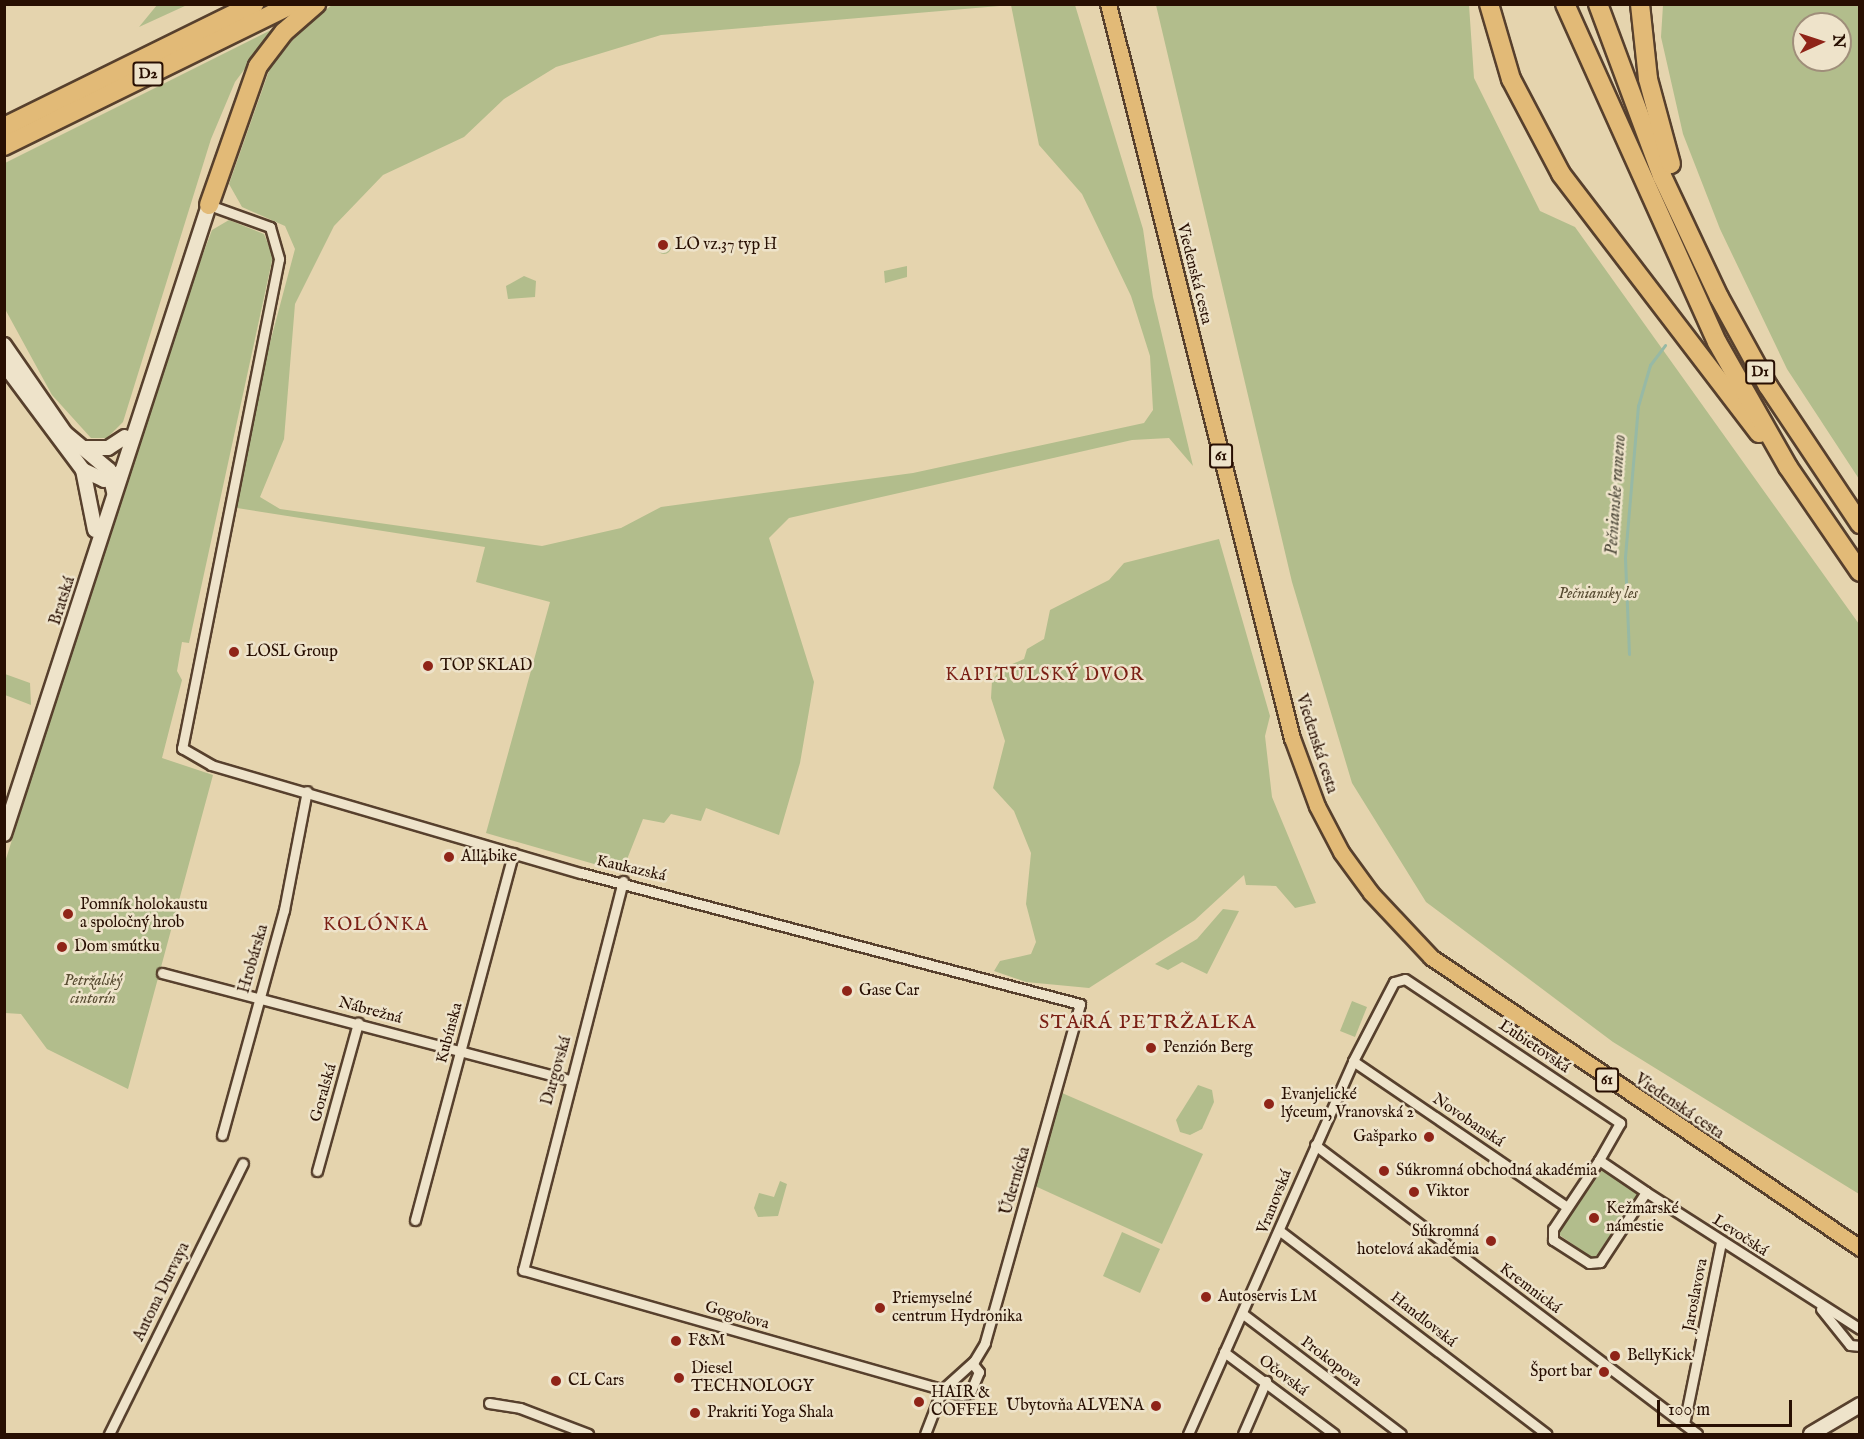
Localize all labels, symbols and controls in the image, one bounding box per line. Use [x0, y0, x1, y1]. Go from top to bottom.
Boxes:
north arrow [1792, 12, 1852, 72]
text: N [1828, 34, 1848, 49]
road number: D2 [132, 62, 164, 86]
street label: Viedenská cesta [1172, 222, 1216, 326]
place label: LO vz.37 typ H [675, 235, 777, 255]
marker: LO vz.37 typ H [656, 238, 670, 252]
road number: D1 [1745, 360, 1775, 384]
water label: Pečnianske rameno [1602, 434, 1632, 556]
road number: 61 [1209, 444, 1233, 468]
street label: Bratská [46, 574, 80, 628]
park label: Pečniansky les [1558, 584, 1638, 604]
place label: LOSL Group [246, 642, 338, 662]
marker: LOSL Group [227, 645, 241, 659]
place label: TOP SKLAD [440, 656, 532, 676]
marker: TOP SKLAD [421, 659, 435, 673]
district label: KAPITULSKÝ DVOR [945, 665, 1145, 687]
street label: Viedenská cesta [1291, 692, 1341, 796]
place label: All4bike [461, 847, 517, 867]
marker: All4bike [442, 850, 456, 864]
street label: Kaukazská [594, 852, 668, 886]
place label: Pomník holokaustu a spoločný hrob [80, 895, 208, 933]
marker: Pomník holokaustu a spoločný hrob [61, 907, 75, 921]
district label: KOLÓNKA [323, 915, 429, 937]
street label: Hrobárska [235, 922, 273, 996]
place label: Dom smútku [74, 937, 160, 957]
marker: Dom smútku [55, 940, 69, 954]
park label: Petržalský cintorín [64, 971, 122, 1009]
place label: Gase Car [859, 981, 919, 1001]
marker: Gase Car [840, 984, 854, 998]
street label: Nábrežná [336, 993, 404, 1029]
street label: Kubínska [433, 1000, 467, 1066]
district label: STARÁ PETRŽALKA [1039, 1010, 1257, 1034]
street label: Ľubietovská [1495, 1016, 1573, 1078]
street label: Dargovská [538, 1034, 576, 1108]
place label: Penzión Berg [1163, 1038, 1253, 1058]
marker: Penzión Berg [1144, 1041, 1158, 1055]
street label: Goralská [307, 1062, 341, 1124]
road number: 61 [1595, 1068, 1619, 1092]
street label: Viedenská cesta [1631, 1070, 1727, 1144]
place label: Evanjelické lýceum, Vranovská 2 [1281, 1085, 1414, 1123]
street label: Novobanská [1428, 1090, 1508, 1152]
marker: Evanjelické lýceum, Vranovská 2 [1262, 1097, 1276, 1111]
place label: Gašparko [1353, 1127, 1417, 1147]
marker: Gašparko [1422, 1130, 1436, 1144]
street label: Údernícka [997, 1145, 1035, 1217]
place label: Súkromná obchodná akadémia [1396, 1161, 1597, 1181]
marker: Súkromná obchodná akadémia [1377, 1164, 1391, 1178]
street label: Vranovská [1253, 1167, 1297, 1237]
place label: Viktor [1426, 1182, 1469, 1202]
marker: Viktor [1407, 1185, 1421, 1199]
place label: Kežmarské námestie [1606, 1199, 1679, 1237]
marker: Kežmarské námestie [1587, 1211, 1601, 1225]
street label: Levočská [1709, 1211, 1771, 1261]
place label: Súkromná hotelová akadémia [1357, 1222, 1479, 1260]
marker: Súkromná hotelová akadémia [1484, 1234, 1498, 1248]
street label: Antona Durvaya [130, 1239, 194, 1345]
street label: Jaroslavova [1680, 1257, 1712, 1333]
street label: Kremnická [1495, 1260, 1565, 1318]
place label: Autoservis LM [1218, 1287, 1317, 1307]
street label: Handlovská [1386, 1288, 1460, 1352]
place label: Priemyselné centrum Hydronika [892, 1289, 1022, 1327]
marker: Autoservis LM [1199, 1290, 1213, 1304]
street label: Gogoľova [703, 1298, 771, 1334]
marker: Priemyselné centrum Hydronika [873, 1301, 887, 1315]
place label: F&M [688, 1331, 725, 1351]
street label: Prokopova [1297, 1333, 1365, 1391]
marker: F&M [669, 1334, 683, 1348]
place label: BellyKick [1627, 1346, 1692, 1366]
marker: BellyKick [1608, 1349, 1622, 1363]
street label: Očovská [1255, 1351, 1311, 1401]
place label: Diesel TECHNOLOGY [691, 1359, 814, 1397]
place label: Šport bar [1530, 1362, 1592, 1382]
marker: Šport bar [1597, 1365, 1611, 1379]
place label: CL Cars [568, 1371, 624, 1391]
marker: Diesel TECHNOLOGY [672, 1371, 686, 1385]
marker: CL Cars [549, 1374, 563, 1388]
place label: HAIR & COFFEE [931, 1383, 998, 1421]
scale bar [1660, 1388, 1795, 1426]
marker: HAIR & COFFEE [912, 1395, 926, 1409]
place label: Ubytovňa ALVENA [1006, 1396, 1144, 1416]
marker: Ubytovňa ALVENA [1149, 1399, 1163, 1413]
text: 100 m [1668, 1399, 1710, 1422]
place label: Prakriti Yoga Shala [707, 1403, 834, 1423]
marker: Prakriti Yoga Shala [688, 1406, 702, 1420]

